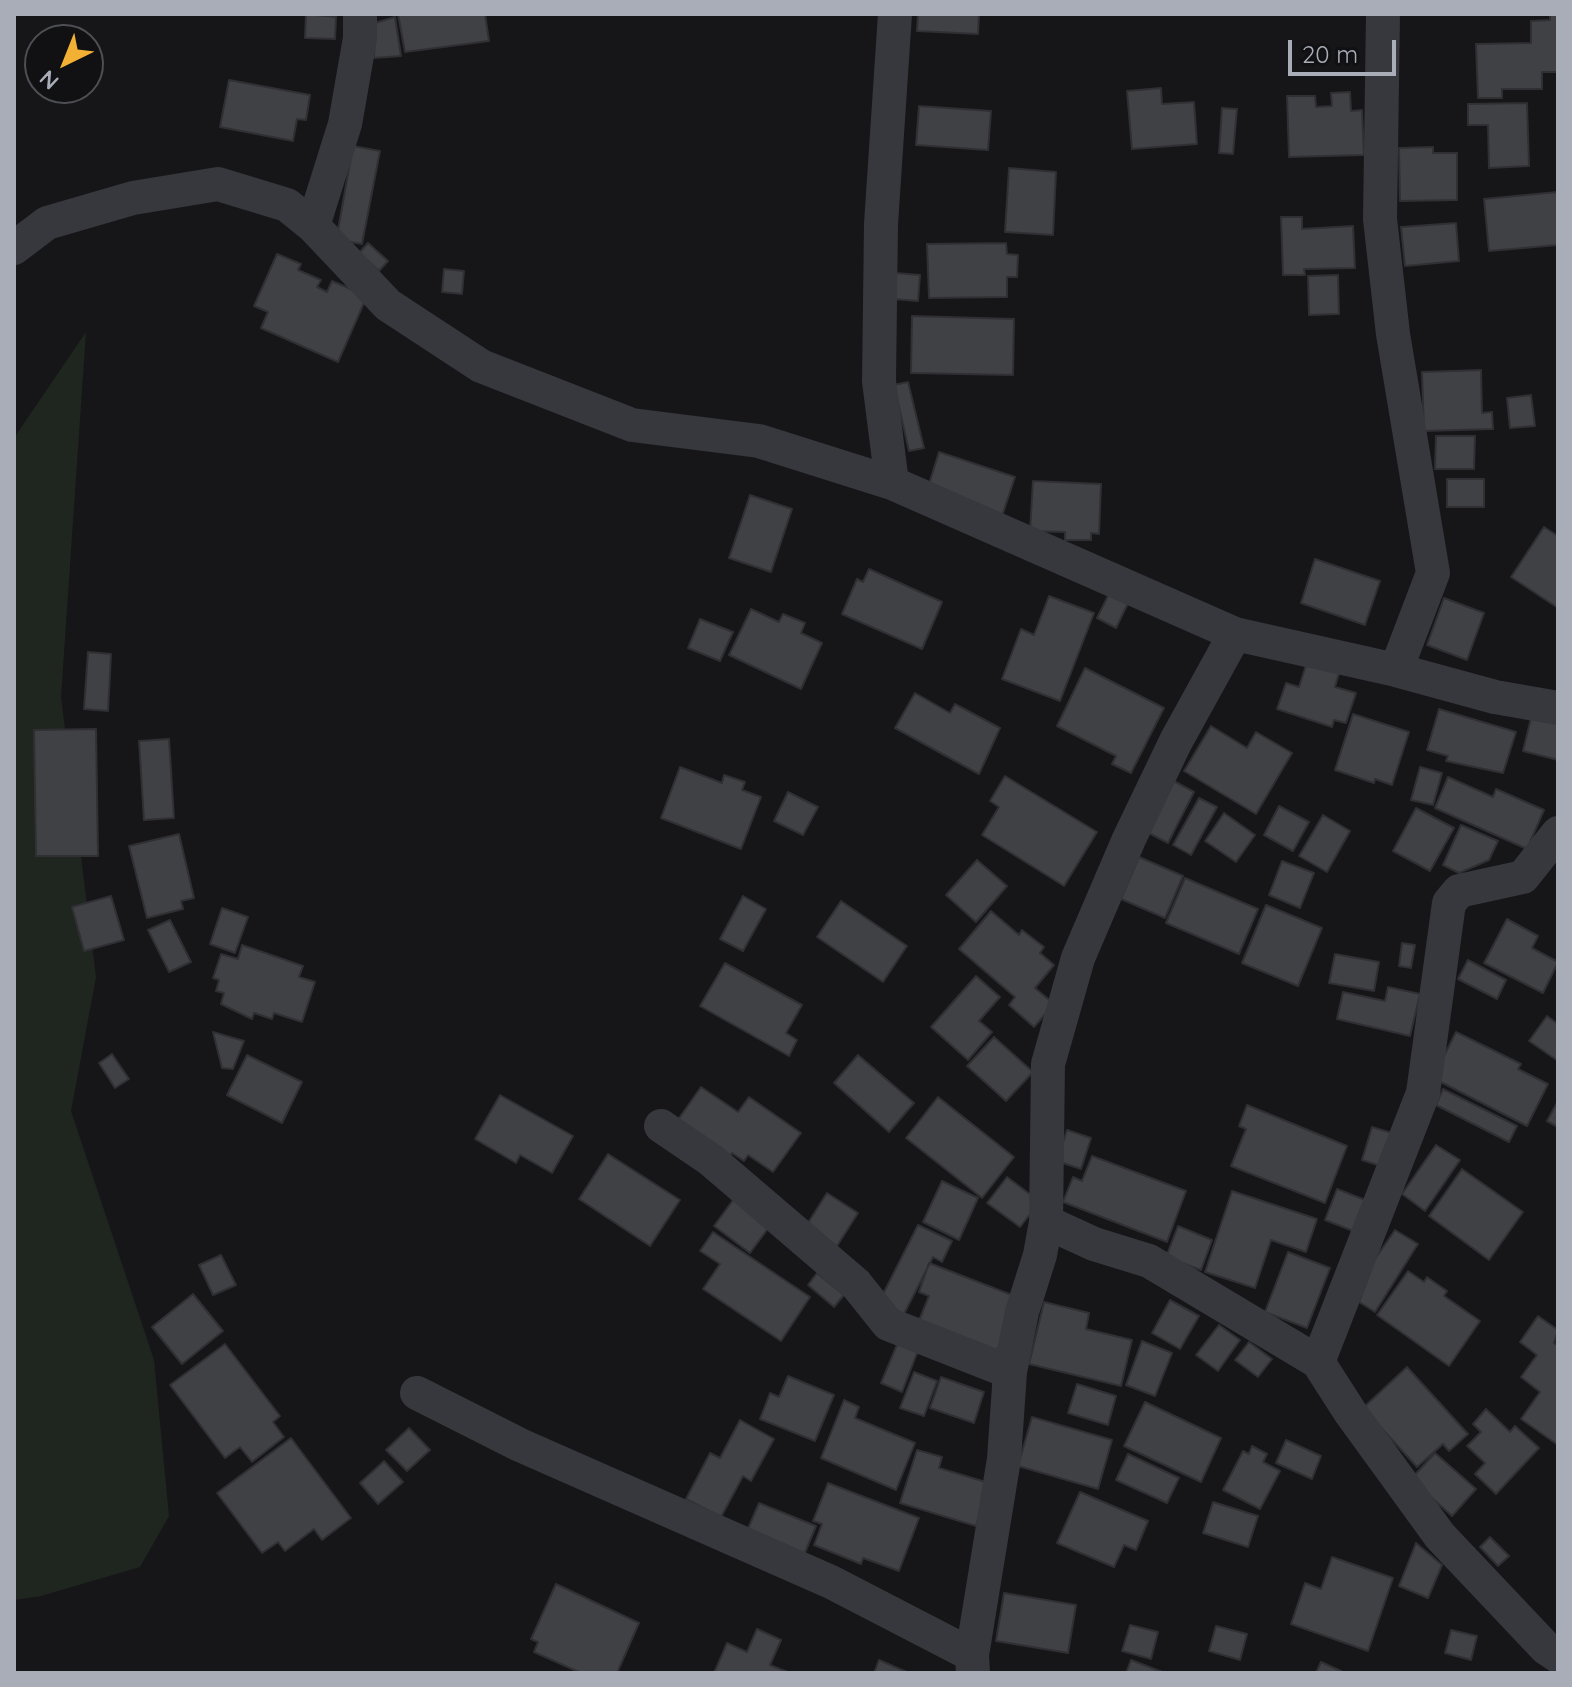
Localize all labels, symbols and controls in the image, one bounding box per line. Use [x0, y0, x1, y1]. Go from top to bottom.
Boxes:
north arrow [24, 24, 104, 104]
scale bar [1292, 24, 1400, 74]
text: 20 m [1302, 39, 1358, 69]
text: N [34, 64, 64, 96]

